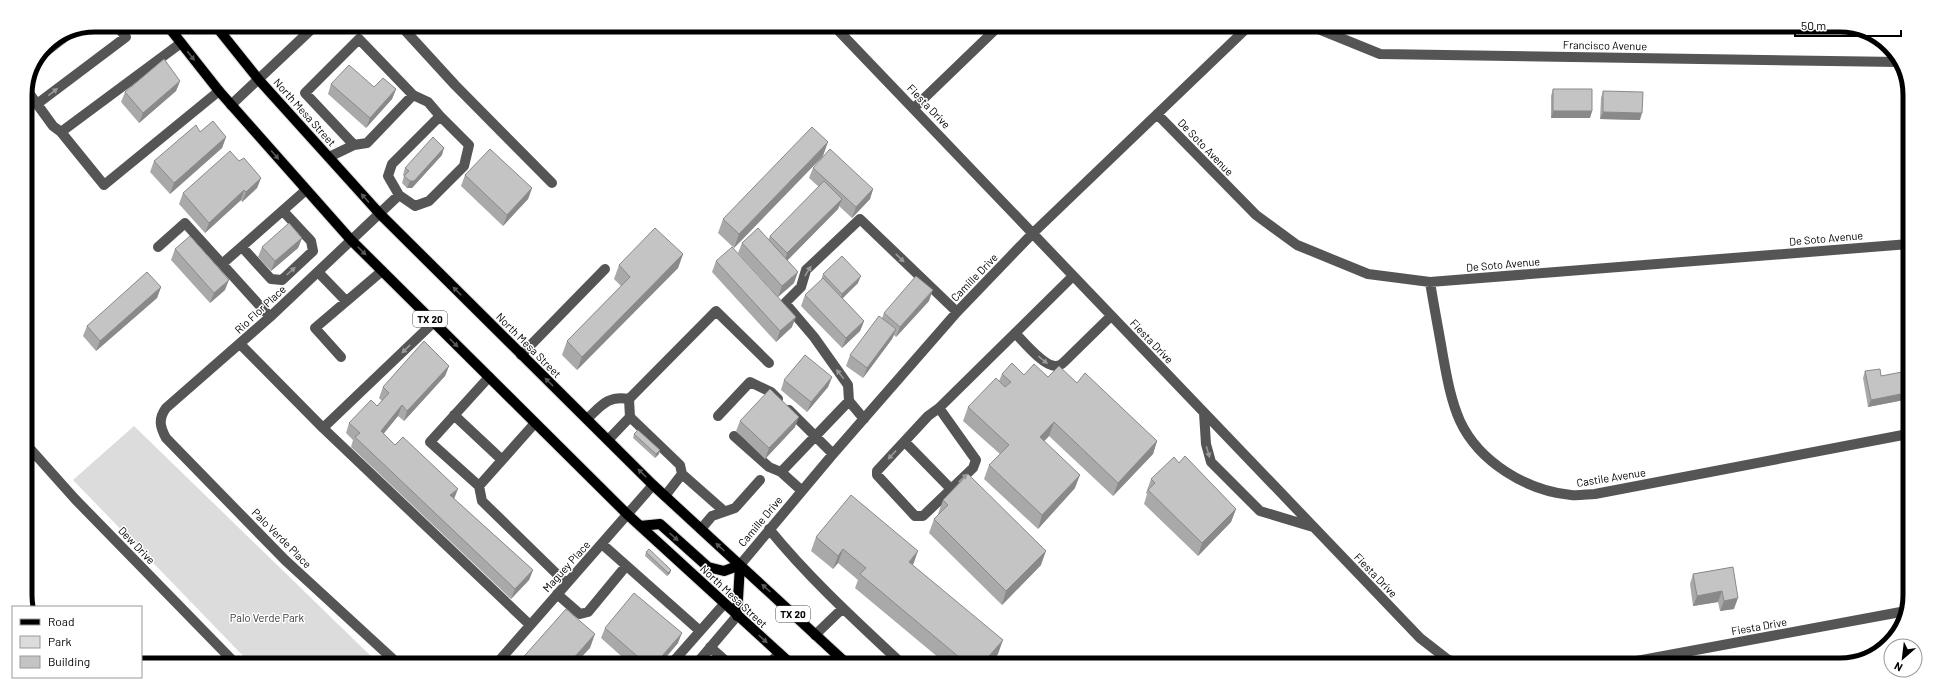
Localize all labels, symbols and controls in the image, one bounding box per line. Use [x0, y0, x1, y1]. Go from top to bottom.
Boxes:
scale bar [1795, 12, 1901, 38]
text: 50 m [1801, 18, 1826, 32]
street label: Francisco Avenue [1563, 38, 1647, 52]
one-way arrow [186, 50, 195, 61]
street label: North Mesa Street [271, 76, 339, 148]
street label: Fiesta Drive [905, 81, 953, 131]
one-way arrow [48, 89, 58, 97]
street label: De Soto Avenue [1176, 116, 1237, 178]
one-way arrow [270, 150, 280, 160]
one-way arrow [361, 193, 370, 203]
street label: De Soto Avenue [1788, 228, 1864, 248]
one-way arrow [357, 246, 367, 256]
street label: Camille Drive [948, 250, 1000, 304]
one-way arrow [895, 253, 905, 263]
street label: De Soto Avenue [1465, 254, 1541, 274]
one-way arrow [804, 265, 811, 277]
one-way arrow [286, 267, 296, 276]
street label: Rio Flor Place [232, 282, 288, 336]
one-way arrow [452, 286, 462, 296]
street label: North Mesa Street [494, 310, 564, 380]
road number: TX 20 [413, 311, 447, 327]
street label: Fiesta Drive [1128, 316, 1176, 366]
one-way arrow [449, 338, 459, 348]
one-way arrow [400, 345, 411, 354]
one-way arrow [1038, 356, 1048, 364]
one-way arrow [835, 369, 844, 380]
one-way arrow [544, 377, 554, 387]
one-way arrow [1205, 446, 1211, 458]
one-way arrow [887, 450, 896, 461]
street label: Castile Avenue [1575, 465, 1647, 489]
one-way arrow [637, 469, 647, 478]
one-way arrow [958, 473, 968, 483]
street label: Camille Drive [735, 493, 785, 549]
street label: Palo Verde Place [250, 506, 315, 571]
street label: Dew Drive [116, 524, 158, 567]
one-way arrow [669, 533, 679, 542]
street label: Maguey Place [540, 538, 592, 594]
one-way arrow [716, 543, 725, 552]
street label: Fiesta Drive [1352, 550, 1400, 600]
street label: North Mesa Street [698, 562, 770, 630]
one-way arrow [762, 584, 771, 593]
legend [12, 606, 142, 678]
road number: TX 20 [776, 606, 810, 622]
park label: Palo Verde Park [230, 611, 305, 624]
text: Road [48, 614, 75, 628]
street label: Fiesta Drive [1730, 615, 1788, 637]
text: Park [48, 634, 72, 648]
one-way arrow [758, 635, 769, 644]
north arrow [1883, 638, 1923, 678]
text: Building [48, 654, 90, 668]
text: N [1892, 660, 1904, 675]

